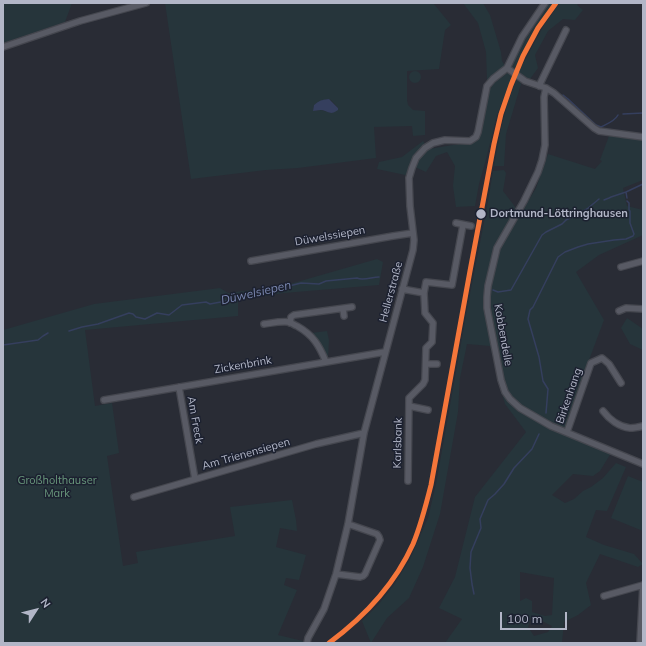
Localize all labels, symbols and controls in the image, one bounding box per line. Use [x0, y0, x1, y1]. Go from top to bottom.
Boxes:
marker: Dortmund-Löttringhausen [474, 207, 488, 221]
place label: Dortmund-Löttringhausen [490, 207, 628, 221]
street label: Düwelssiepen [294, 223, 366, 249]
street label: Hellerstraße [377, 260, 405, 324]
water label: Düwelsiepen [219, 278, 293, 308]
street label: Kobbendelle [491, 303, 515, 367]
street label: Zickenbrink [213, 353, 273, 377]
street label: Birkenhang [553, 366, 585, 426]
street label: Am Freck [184, 395, 206, 445]
street label: Karlsbank [391, 417, 405, 469]
street label: Am Trienensiepen [200, 435, 292, 473]
park label: Großholthauser Mark [17, 474, 97, 500]
north arrow [16, 590, 56, 630]
text: N [38, 595, 54, 610]
scale bar [502, 604, 569, 630]
text: 100 m [507, 611, 542, 626]

